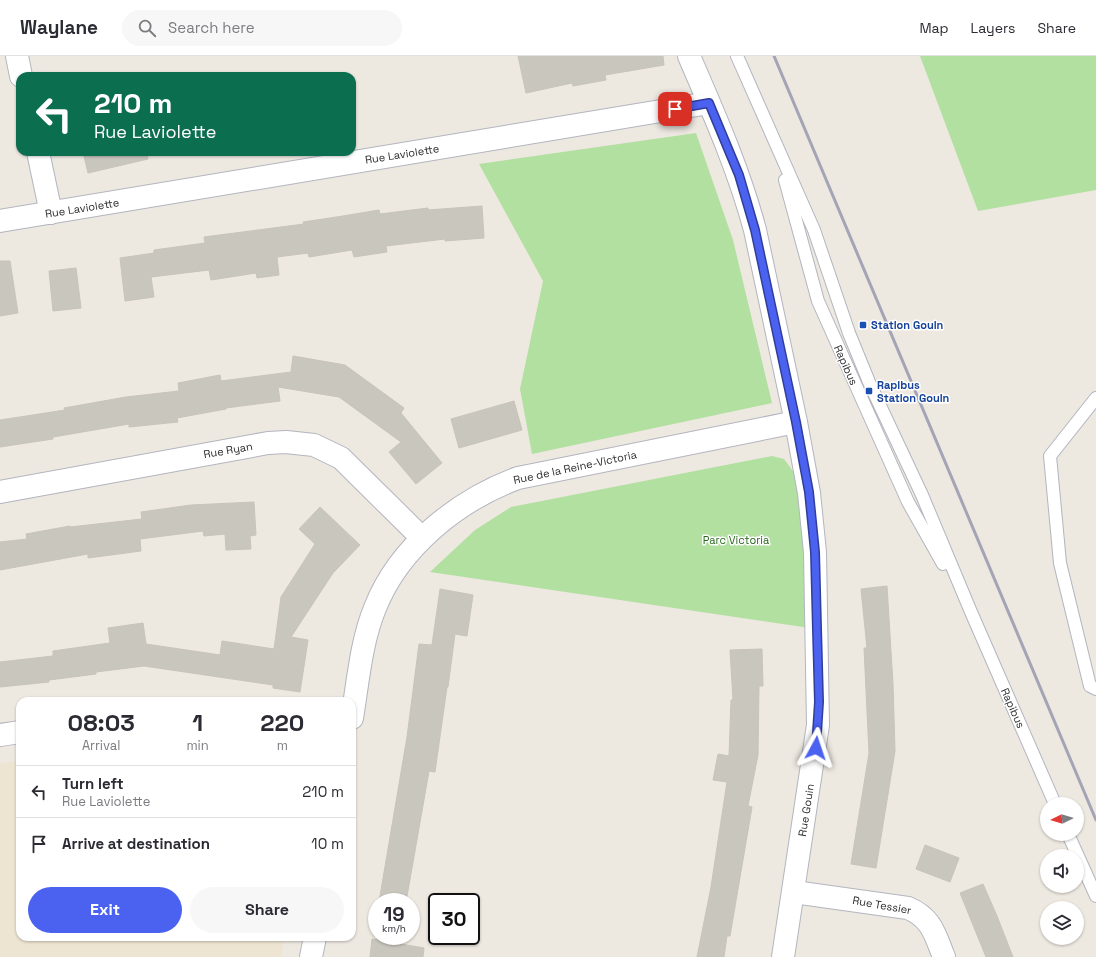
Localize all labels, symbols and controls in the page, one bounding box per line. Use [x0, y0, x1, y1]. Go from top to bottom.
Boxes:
search box [122, 10, 402, 46]
text: Waylane [20, 15, 98, 40]
icon: search [136, 17, 158, 39]
text: Search here [168, 18, 255, 37]
text: Map [919, 19, 949, 37]
text: Layers [971, 19, 1015, 37]
text: Share [1037, 19, 1076, 37]
text: 210 m [94, 85, 172, 121]
icon: left [28, 88, 80, 140]
pin [658, 92, 692, 126]
icon: arrive [664, 98, 686, 120]
text: Rue Laviolette [94, 120, 216, 143]
street label: Rue Laviolette [364, 141, 440, 167]
street label: Rue Laviolette [44, 195, 120, 221]
place label: Station Gouin [871, 318, 944, 332]
marker: Station Gouin [858, 320, 868, 330]
street label: Rapibus [831, 343, 861, 388]
place label: Rapibus Station Gouin [877, 378, 950, 405]
marker: Rapibus Station Gouin [864, 386, 874, 396]
street label: Rue Ryan [202, 439, 254, 461]
street label: Rue de la Reine-Victoria [512, 447, 639, 487]
park label: Parc Victoria [703, 533, 770, 547]
street label: Rapibus [998, 686, 1028, 731]
text: 08:03 [68, 707, 135, 738]
text: 1 [192, 707, 203, 738]
text: 220 [260, 707, 304, 738]
position arrow [795, 727, 837, 769]
text: Arrival [82, 737, 121, 754]
text: min [186, 737, 209, 754]
text: m [277, 737, 288, 754]
text: Turn left [62, 774, 124, 793]
icon: left [28, 781, 50, 803]
text: 210 m [302, 782, 344, 801]
street label: Rue Gouin [795, 783, 817, 837]
text: Rue Laviolette [62, 793, 150, 810]
north arrow [1040, 797, 1084, 841]
map controls [1040, 797, 1084, 945]
icon: arrive [28, 833, 50, 855]
text: Arrive at destination [62, 834, 210, 853]
text: 10 m [311, 834, 344, 853]
button: sound [1040, 849, 1084, 893]
button: Exit [28, 887, 182, 933]
button: Share [190, 887, 344, 933]
speed limit sign: 30 [428, 893, 480, 945]
street label: Rue Tessier [851, 893, 913, 917]
text: 19 [383, 901, 405, 927]
button: layers [1040, 901, 1084, 945]
text: km/h [382, 922, 406, 935]

